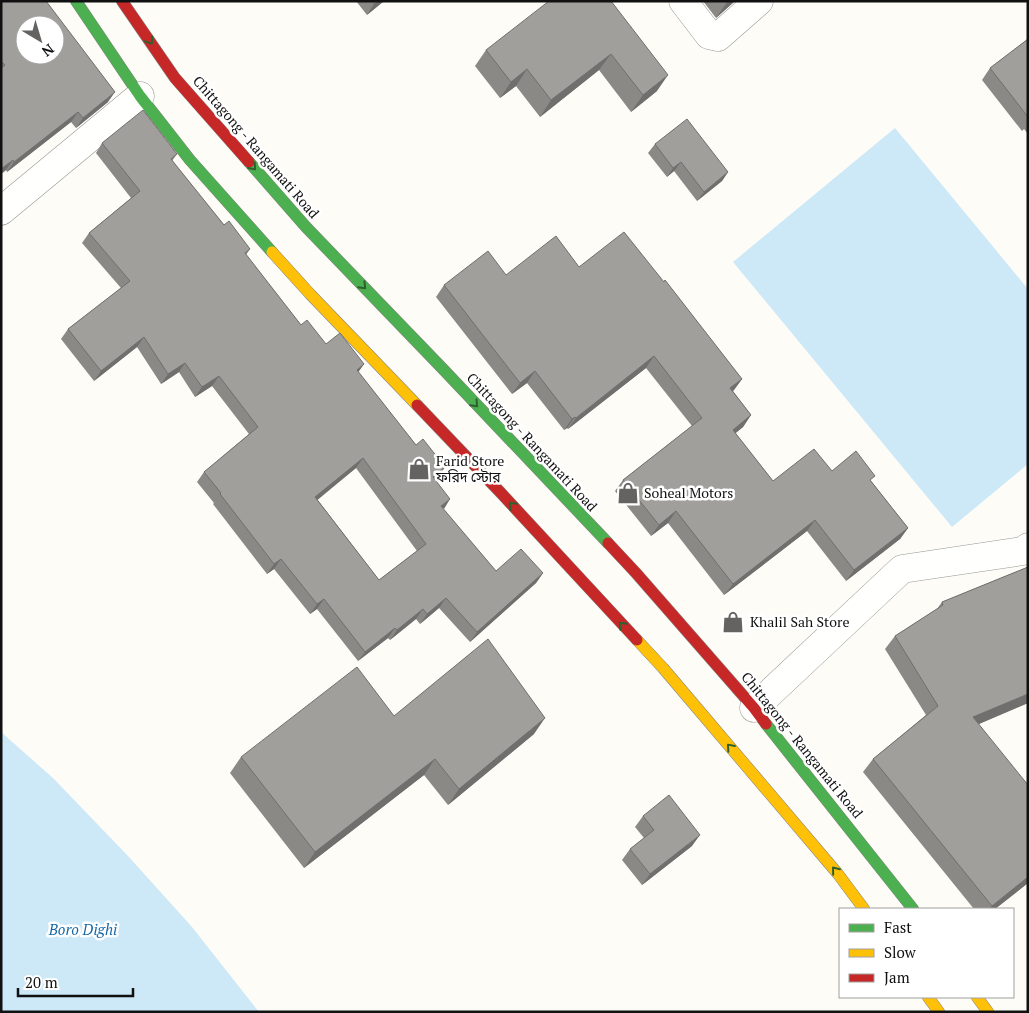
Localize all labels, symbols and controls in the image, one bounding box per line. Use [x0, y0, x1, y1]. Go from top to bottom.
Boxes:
north arrow [15, 15, 65, 65]
one-way arrow [144, 36, 153, 45]
text: N [38, 40, 58, 62]
street label: Chittagong - Rangamati Road [189, 71, 324, 222]
one-way arrow [247, 161, 256, 170]
one-way arrow [357, 281, 366, 290]
street label: Chittagong - Rangamati Road [463, 368, 602, 515]
one-way arrow [469, 398, 478, 407]
place label: Farid Store ফরিদ স্টোর [435, 451, 504, 486]
shop icon: Farid Store ফরিদ স্টোর [406, 456, 432, 482]
shop icon: Soheal Motors [615, 480, 641, 506]
place label: Soheal Motors [644, 483, 733, 502]
one-way arrow [509, 502, 518, 511]
shop icon: Khalil Sah Store [720, 609, 746, 635]
place label: Khalil Sah Store [750, 612, 849, 631]
one-way arrow [619, 621, 628, 630]
street label: Chittagong - Rangamati Road [737, 668, 868, 822]
one-way arrow [726, 743, 735, 752]
one-way arrow [832, 867, 841, 876]
legend [839, 908, 1014, 998]
text: Fast [884, 917, 912, 937]
water label: Boro Dighi [48, 919, 118, 939]
text: Slow [884, 942, 917, 962]
scale bar [18, 966, 132, 998]
text: Jam [884, 967, 910, 987]
text: 20 m [25, 972, 58, 992]

